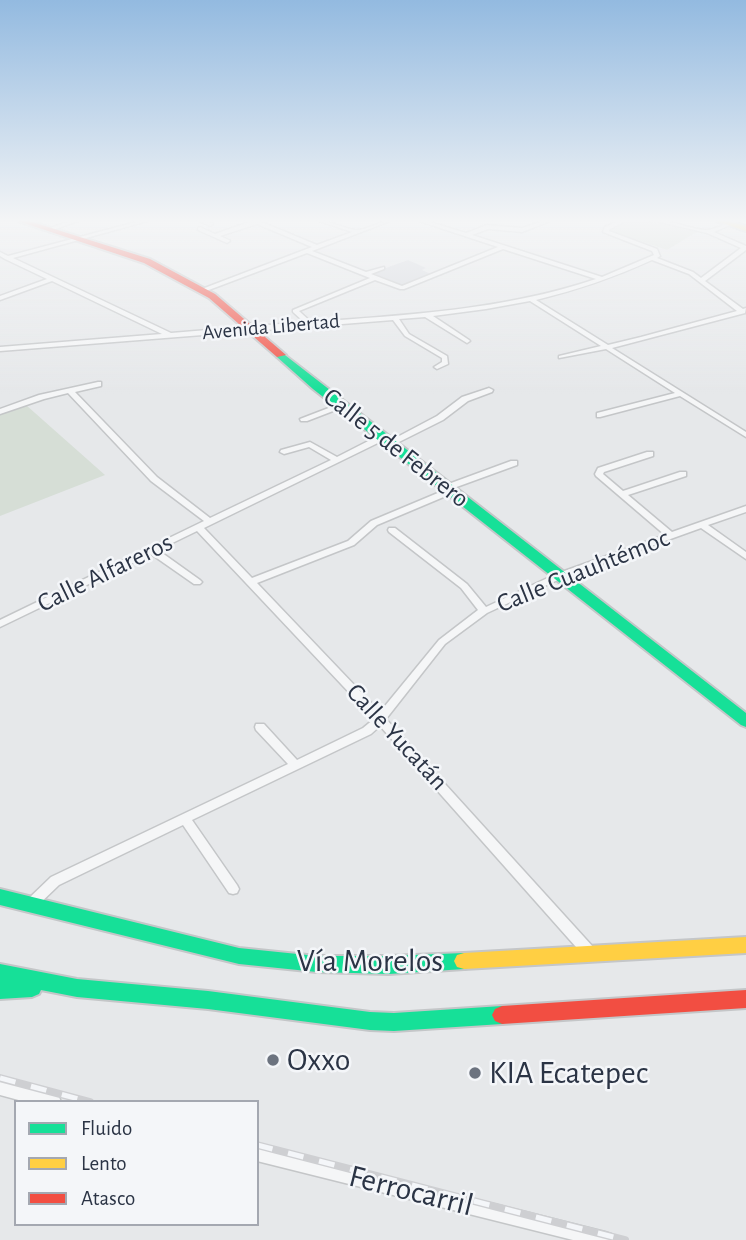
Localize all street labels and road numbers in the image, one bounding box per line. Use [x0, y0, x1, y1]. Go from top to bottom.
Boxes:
street label: Avenida Libertad [201, 308, 341, 346]
street label: Calle 5 de Febrero [317, 381, 475, 515]
street label: Calle Cuauhtémoc [492, 522, 674, 620]
street label: Calle Alfareros [32, 527, 178, 619]
street label: Calle Yucatán [339, 677, 455, 797]
street label: Vía Morelos [297, 942, 443, 980]
street label: Ferrocarril [345, 1157, 477, 1225]

